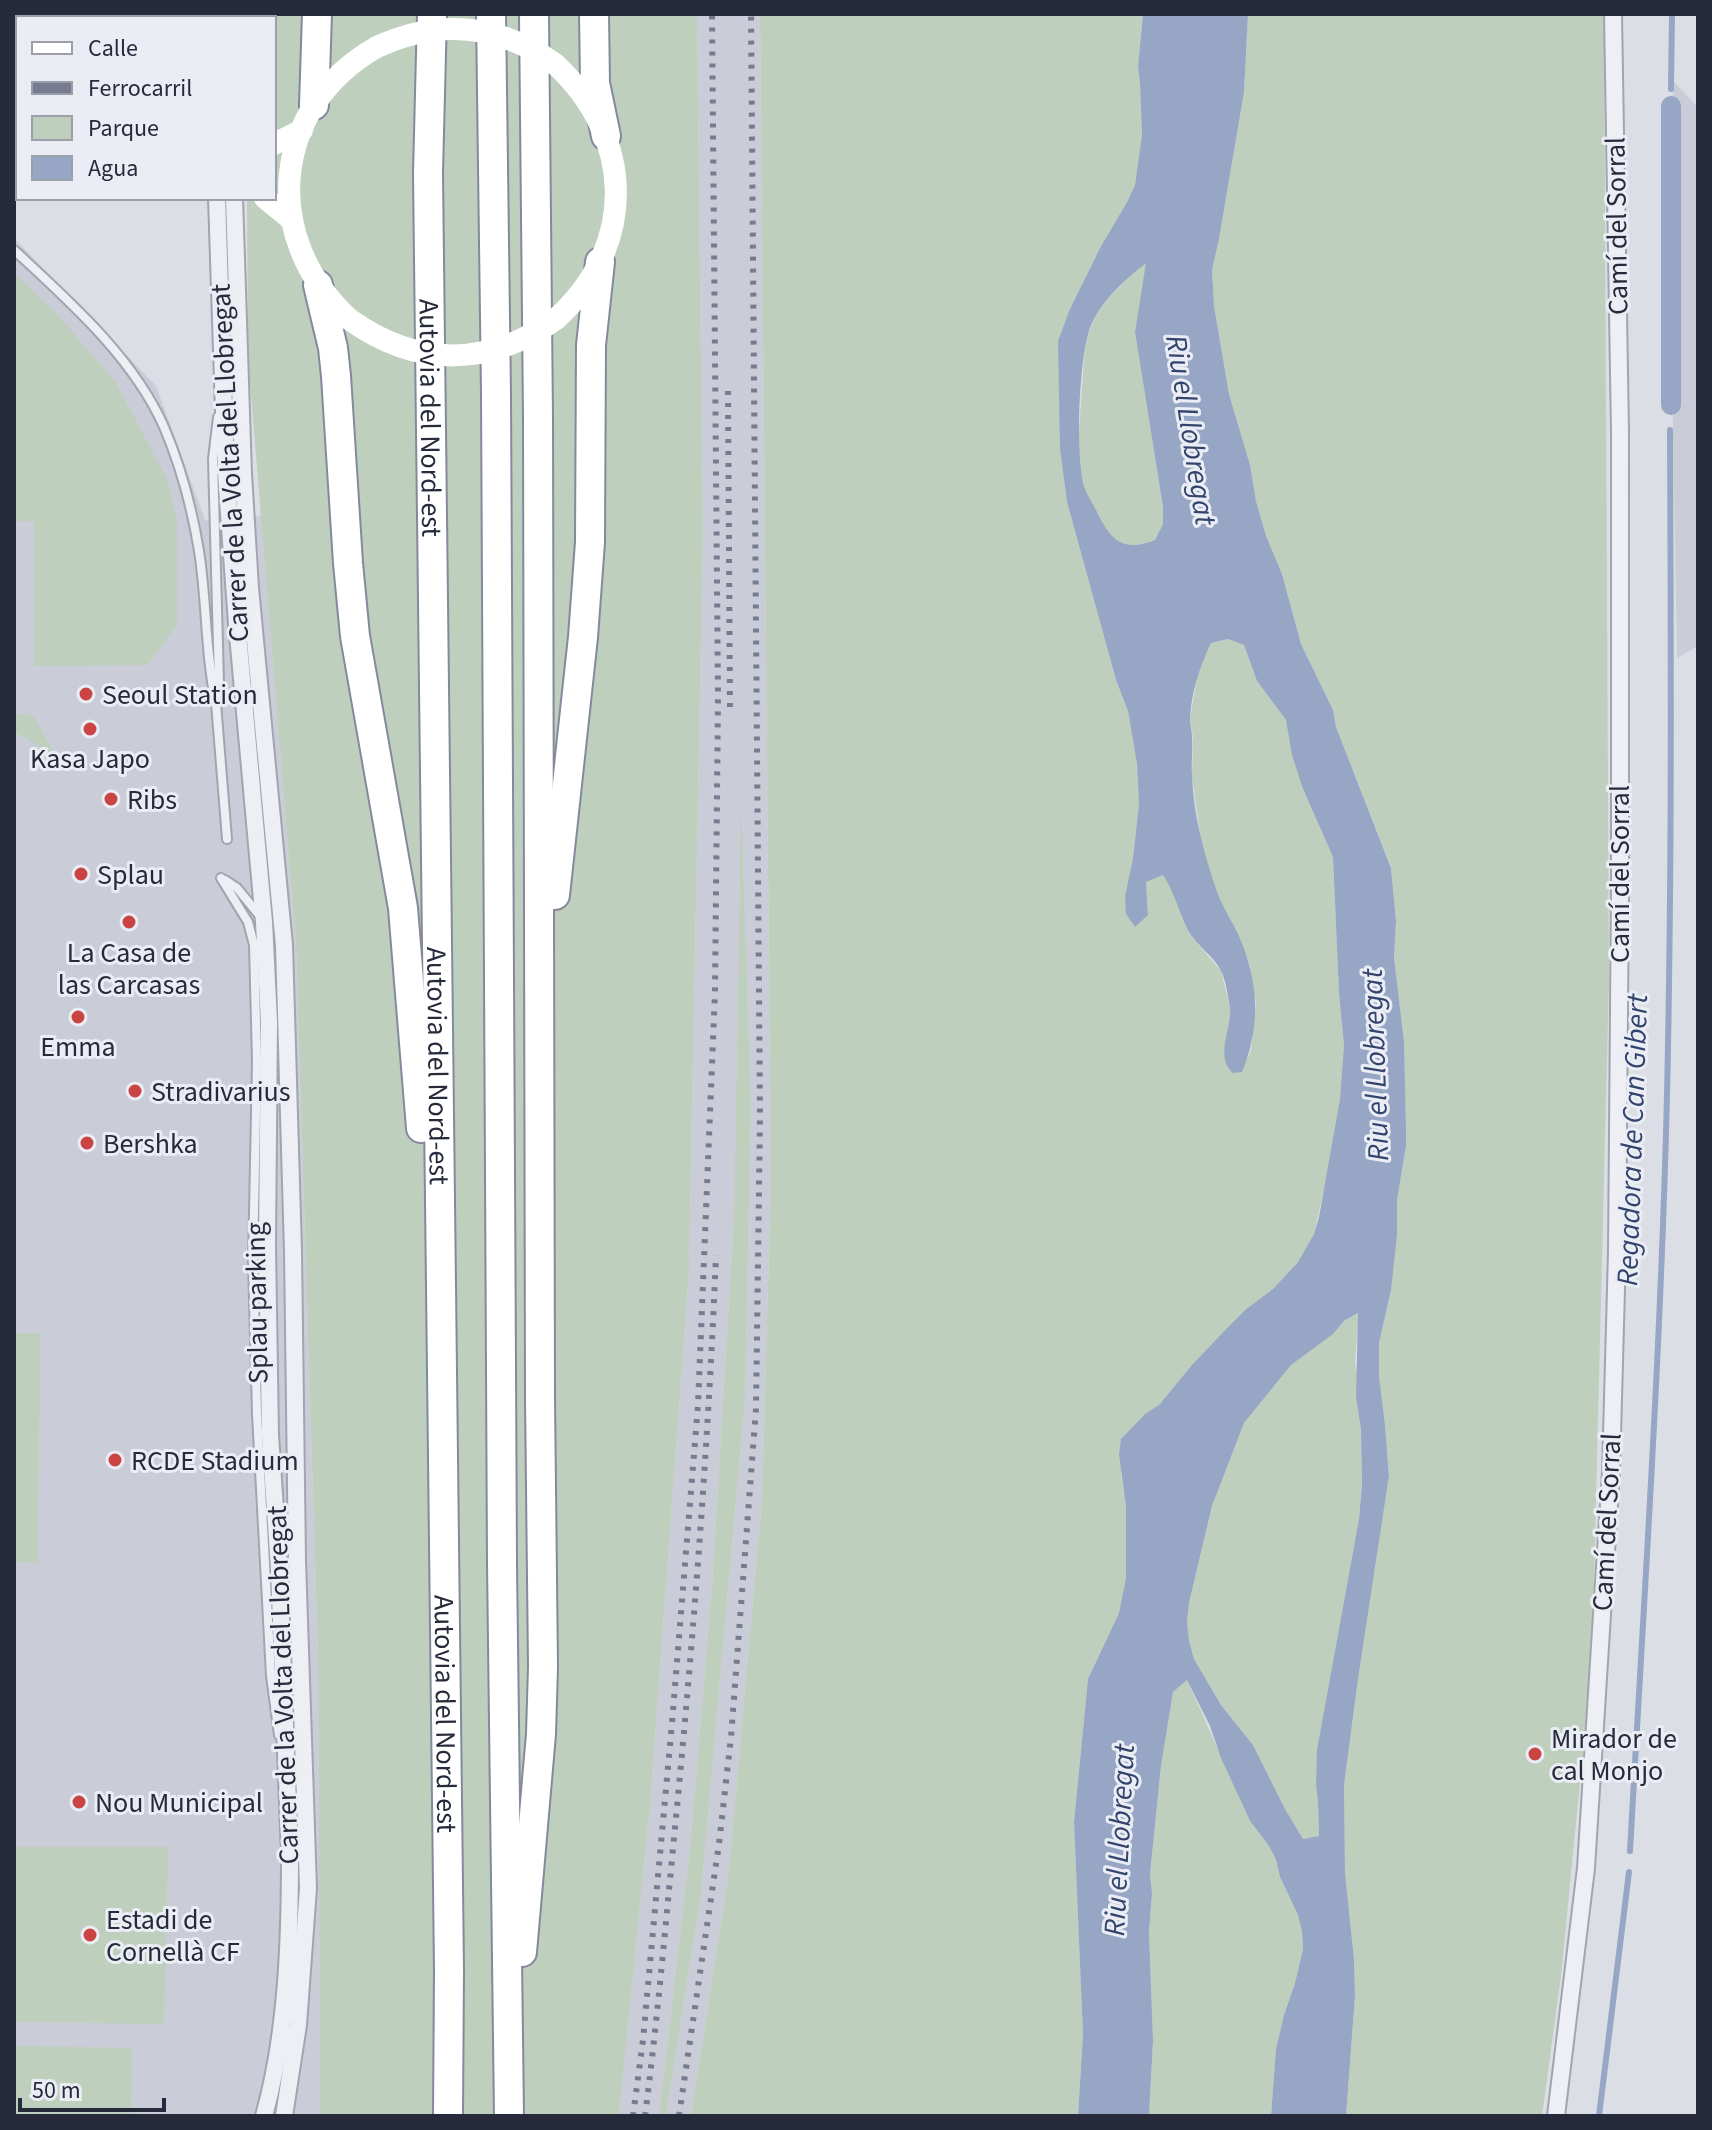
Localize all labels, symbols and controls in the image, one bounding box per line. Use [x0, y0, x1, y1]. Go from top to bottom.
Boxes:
legend [16, 16, 276, 200]
text: Calle [88, 31, 138, 66]
text: Ferrocarril [88, 71, 192, 106]
text: Parque [88, 111, 159, 146]
street label: Camí del Sorral [1595, 137, 1639, 315]
text: Agua [88, 151, 138, 186]
street label: Carrer de la Volta del Llobregat [201, 282, 259, 643]
street label: Autovia del Nord-est [408, 299, 451, 538]
water label: Riu el Llobregat [1154, 332, 1227, 530]
place label: Seoul Station [102, 675, 258, 715]
marker: Seoul Station [77, 685, 95, 703]
marker: Kasa Japo [81, 720, 99, 738]
place label: Kasa Japo [30, 739, 150, 779]
place label: Ribs [127, 780, 177, 820]
street label: Camí del Sorral [1600, 785, 1640, 963]
marker: Ribs [102, 790, 120, 808]
place label: Splau [97, 855, 164, 895]
marker: Splau [72, 865, 90, 883]
marker: La Casa de las Carcasas [120, 913, 138, 931]
place label: La Casa de las Carcasas [58, 933, 200, 1005]
street label: Autovia del Nord-est [416, 947, 459, 1186]
water label: Riu el Llobregat [1351, 967, 1400, 1162]
water label: Regadora de Can Gibert [1606, 992, 1659, 1287]
marker: Emma [69, 1008, 87, 1026]
place label: Emma [40, 1027, 116, 1067]
place label: Stradivarius [151, 1072, 291, 1112]
marker: Stradivarius [126, 1082, 144, 1100]
place label: Bershka [103, 1124, 198, 1164]
marker: Bershka [78, 1134, 96, 1152]
street label: Splau parking [236, 1222, 278, 1384]
street label: Camí del Sorral [1582, 1432, 1632, 1612]
place label: RCDE Stadium [131, 1441, 299, 1481]
marker: RCDE Stadium [106, 1451, 124, 1469]
street label: Carrer de la Volta del Llobregat [257, 1504, 309, 1865]
street label: Autovia del Nord-est [424, 1595, 466, 1834]
place label: Mirador de cal Monjo [1551, 1719, 1677, 1791]
water label: Riu el Llobregat [1093, 1742, 1146, 1937]
marker: Mirador de cal Monjo [1526, 1745, 1544, 1763]
place label: Nou Municipal [95, 1783, 263, 1823]
marker: Nou Municipal [70, 1793, 88, 1811]
place label: Estadi de Cornellà CF [106, 1900, 240, 1972]
marker: Estadi de Cornellà CF [81, 1926, 99, 1944]
scale bar [20, 2062, 164, 2112]
text: 50 m [32, 2073, 81, 2108]

